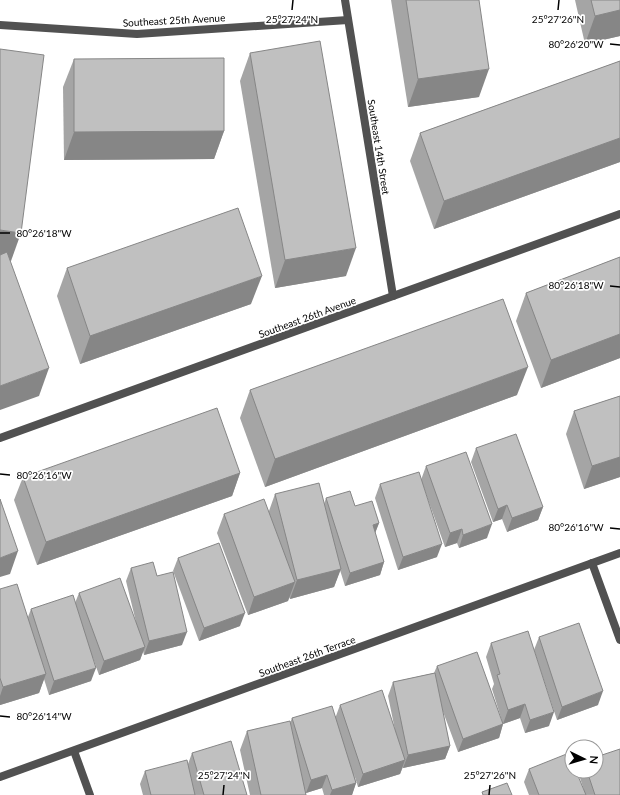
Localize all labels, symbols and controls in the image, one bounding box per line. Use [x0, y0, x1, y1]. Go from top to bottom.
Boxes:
street label: Southeast 25th Avenue [122, 11, 226, 29]
text: 25°27'24"N [266, 13, 318, 25]
text: 25°27'26"N [532, 13, 584, 25]
text: 80°26'20"W [548, 38, 604, 50]
street label: Southeast 14th Street [366, 99, 393, 196]
text: 80°26'18"W [16, 227, 72, 239]
text: 80°26'18"W [548, 279, 604, 291]
street label: Southeast 26th Avenue [257, 294, 357, 340]
text: 80°26'16"W [16, 469, 72, 481]
text: 80°26'16"W [548, 521, 604, 533]
street label: Southeast 26th Terrace [257, 633, 357, 679]
text: 80°26'14"W [16, 710, 72, 722]
north arrow [564, 739, 604, 779]
text: N [588, 755, 601, 765]
text: 25°27'24"N [198, 769, 250, 781]
text: 25°27'26"N [464, 769, 516, 781]

